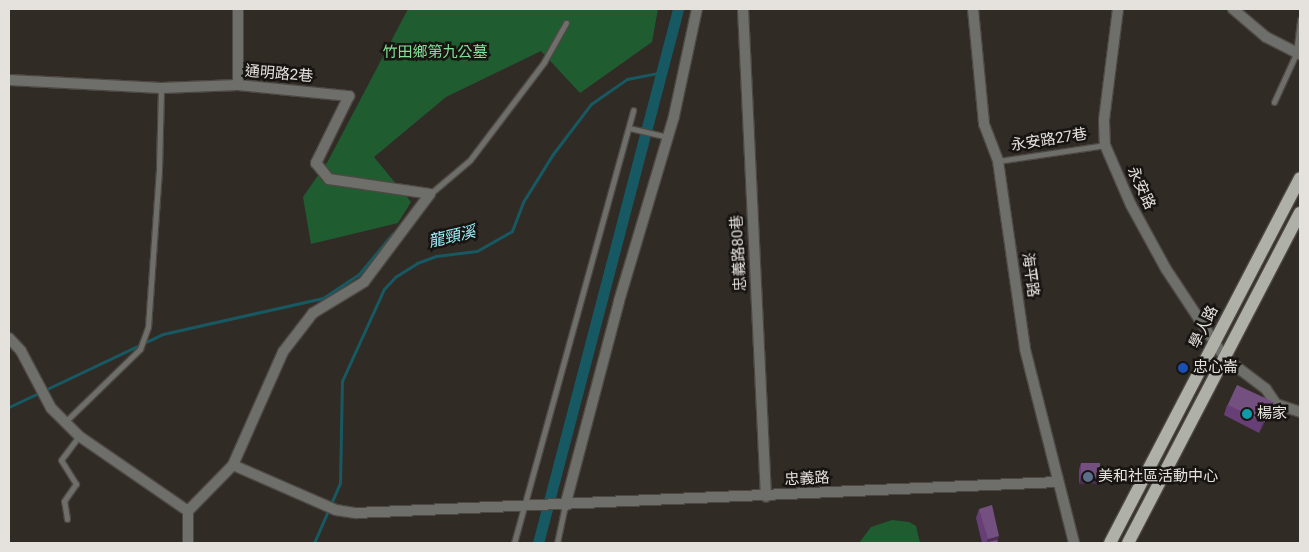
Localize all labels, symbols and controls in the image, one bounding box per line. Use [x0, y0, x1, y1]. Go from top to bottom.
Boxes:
park label: 竹田鄉第九公墓 [383, 44, 487, 62]
street label: 通明路2巷 [244, 62, 314, 86]
street label: 永安路27巷 [1010, 125, 1088, 155]
street label: 永安路 [1123, 164, 1159, 212]
street label: 忠義路80巷 [728, 214, 750, 292]
water label: 龍頸溪 [426, 222, 478, 252]
street label: 海平路 [1018, 251, 1042, 299]
street label: 學人路 [1186, 303, 1222, 351]
place label: 忠心崙 [1193, 359, 1238, 377]
marker: 忠心崙 [1177, 362, 1189, 374]
place label: 楊家 [1257, 405, 1287, 423]
marker: 楊家 [1241, 408, 1253, 420]
place label: 美和社區活動中心 [1098, 468, 1218, 486]
street label: 忠義路 [784, 469, 830, 489]
marker: 美和社區活動中心 [1082, 471, 1094, 483]

